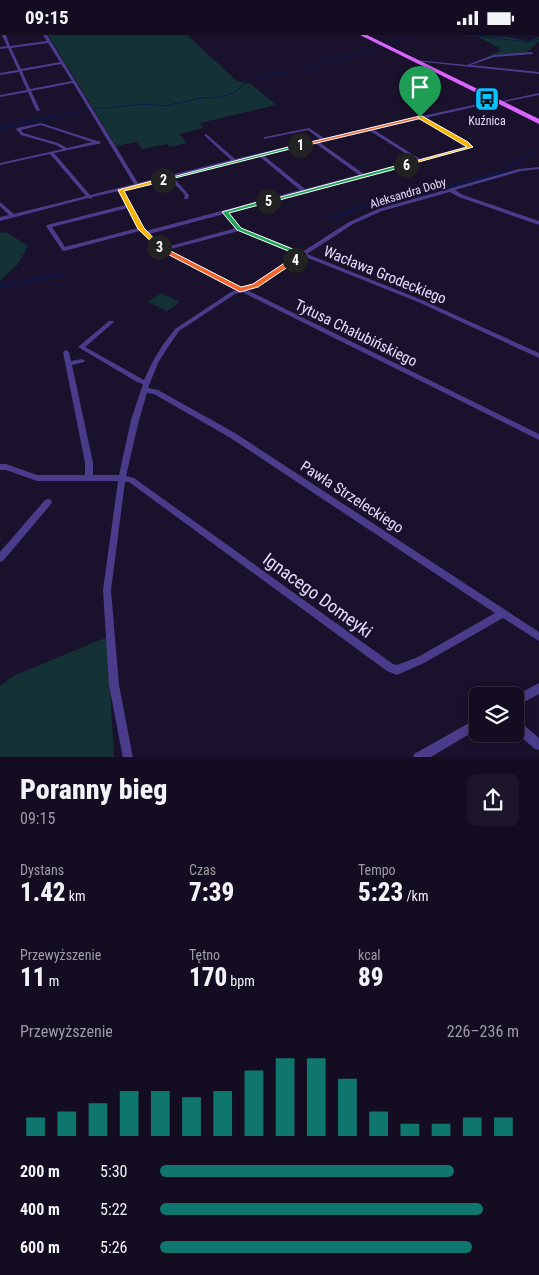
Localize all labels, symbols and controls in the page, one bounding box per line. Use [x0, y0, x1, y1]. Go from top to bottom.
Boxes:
text: 09:15 [25, 6, 69, 29]
pin [399, 66, 441, 117]
icon: arrive [406, 73, 434, 101]
bus stop icon: Kuźnica [474, 86, 500, 112]
place label: Kuźnica [468, 114, 506, 128]
pin: 1 [288, 133, 312, 157]
text: 1 [297, 137, 304, 153]
pin: 6 [394, 153, 418, 177]
text: 6 [403, 157, 410, 173]
pin: 2 [150, 167, 176, 193]
text: 2 [160, 172, 167, 188]
street label: Aleksandra Doby [368, 175, 448, 211]
pin: 5 [256, 189, 280, 213]
text: 5 [265, 193, 272, 209]
pin: 3 [146, 235, 172, 259]
text: 3 [156, 239, 163, 255]
street label: Wacława Grodeckiego [321, 242, 449, 308]
pin: 4 [282, 247, 308, 273]
text: 4 [292, 252, 299, 268]
street label: Tytusa Chałubińskiego [292, 296, 420, 370]
street label: Pawła Strzeleckiego [297, 457, 407, 537]
street label: Ignacego Domeyki [259, 548, 377, 642]
map controls [469, 687, 524, 742]
button: layers [469, 687, 524, 742]
text: Poranny bieg [20, 773, 167, 806]
button: share [467, 774, 519, 826]
text: 09:15 [20, 809, 55, 828]
text: Dystans [20, 862, 64, 878]
text: Czas [189, 862, 216, 878]
text: Tempo [358, 862, 396, 878]
text: 1.42 [20, 878, 66, 907]
text: 7:39 [189, 878, 234, 907]
text: 5:23 [358, 878, 403, 907]
text: km [66, 888, 86, 904]
text: /km [403, 888, 428, 904]
text: Przewyższenie [20, 947, 101, 963]
text: Tętno [189, 947, 220, 963]
text: kcal [358, 947, 381, 963]
text: 11 [20, 963, 45, 992]
text: 170 [189, 963, 227, 992]
text: 89 [358, 963, 383, 992]
text: m [45, 973, 59, 989]
text: bpm [227, 973, 255, 989]
text: Przewyższenie [20, 1022, 113, 1041]
text: 226–236 m [447, 1022, 519, 1041]
text: 200 m [20, 1162, 60, 1181]
text: 5:30 [100, 1162, 127, 1181]
text: 400 m [20, 1200, 60, 1219]
text: 5:22 [100, 1200, 127, 1219]
text: 600 m [20, 1238, 60, 1257]
text: 5:26 [100, 1238, 127, 1257]

